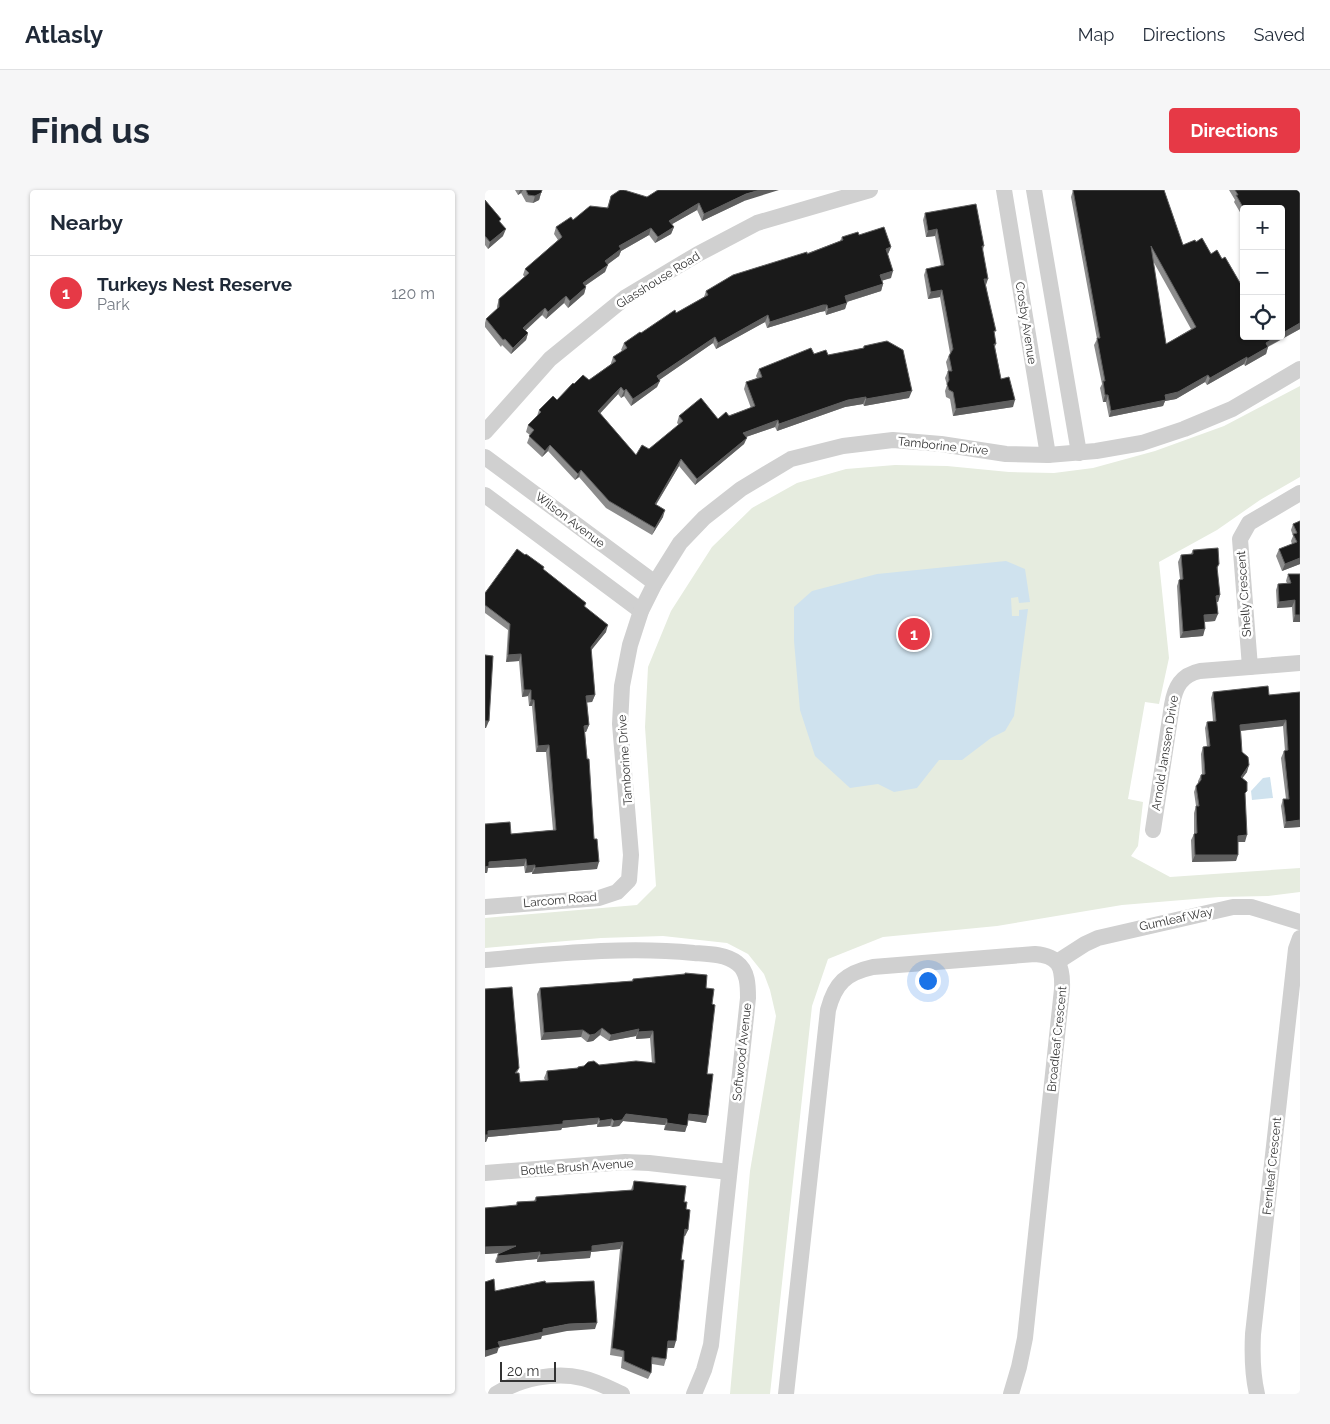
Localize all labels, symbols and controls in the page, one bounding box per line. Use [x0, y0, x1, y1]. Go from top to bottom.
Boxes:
text: Atlasly [25, 20, 103, 49]
text: Map [1078, 24, 1114, 45]
text: Directions [1142, 24, 1226, 45]
text: Saved [1254, 24, 1305, 45]
button: Directions [1169, 108, 1300, 153]
text: Find us [30, 110, 150, 151]
map controls [1240, 205, 1285, 340]
button: + [1240, 205, 1285, 250]
text: Nearby [50, 210, 123, 235]
street label: Glasshouse Road [614, 249, 702, 311]
button: − [1240, 250, 1285, 295]
text: Turkeys Nest Reserve [97, 273, 292, 295]
street label: Crosby Avenue [1013, 281, 1039, 365]
text: 1 [62, 284, 70, 303]
text: 120 m [391, 284, 435, 303]
text: Park [97, 295, 130, 314]
button: locate [1240, 295, 1285, 340]
street label: Tamborine Drive [897, 434, 989, 458]
street label: Wilson Avenue [533, 489, 607, 551]
street label: Shelly Crescent [1234, 550, 1254, 638]
pin: 1 [898, 615, 930, 653]
street label: Arnold Janssen Drive [1149, 694, 1181, 812]
street label: Tamborine Drive [615, 714, 635, 806]
street label: Larcom Road [522, 890, 598, 910]
street label: Gumleaf Way [1138, 904, 1214, 934]
your location [915, 968, 941, 994]
street label: Broadleaf Crescent [1044, 985, 1070, 1093]
street label: Softwood Avenue [730, 1002, 754, 1102]
street label: Fernleaf Crescent [1260, 1116, 1284, 1216]
street label: Bottle Brush Avenue [520, 1156, 634, 1178]
scale bar [500, 1359, 556, 1382]
text: 20 m [507, 1363, 539, 1379]

